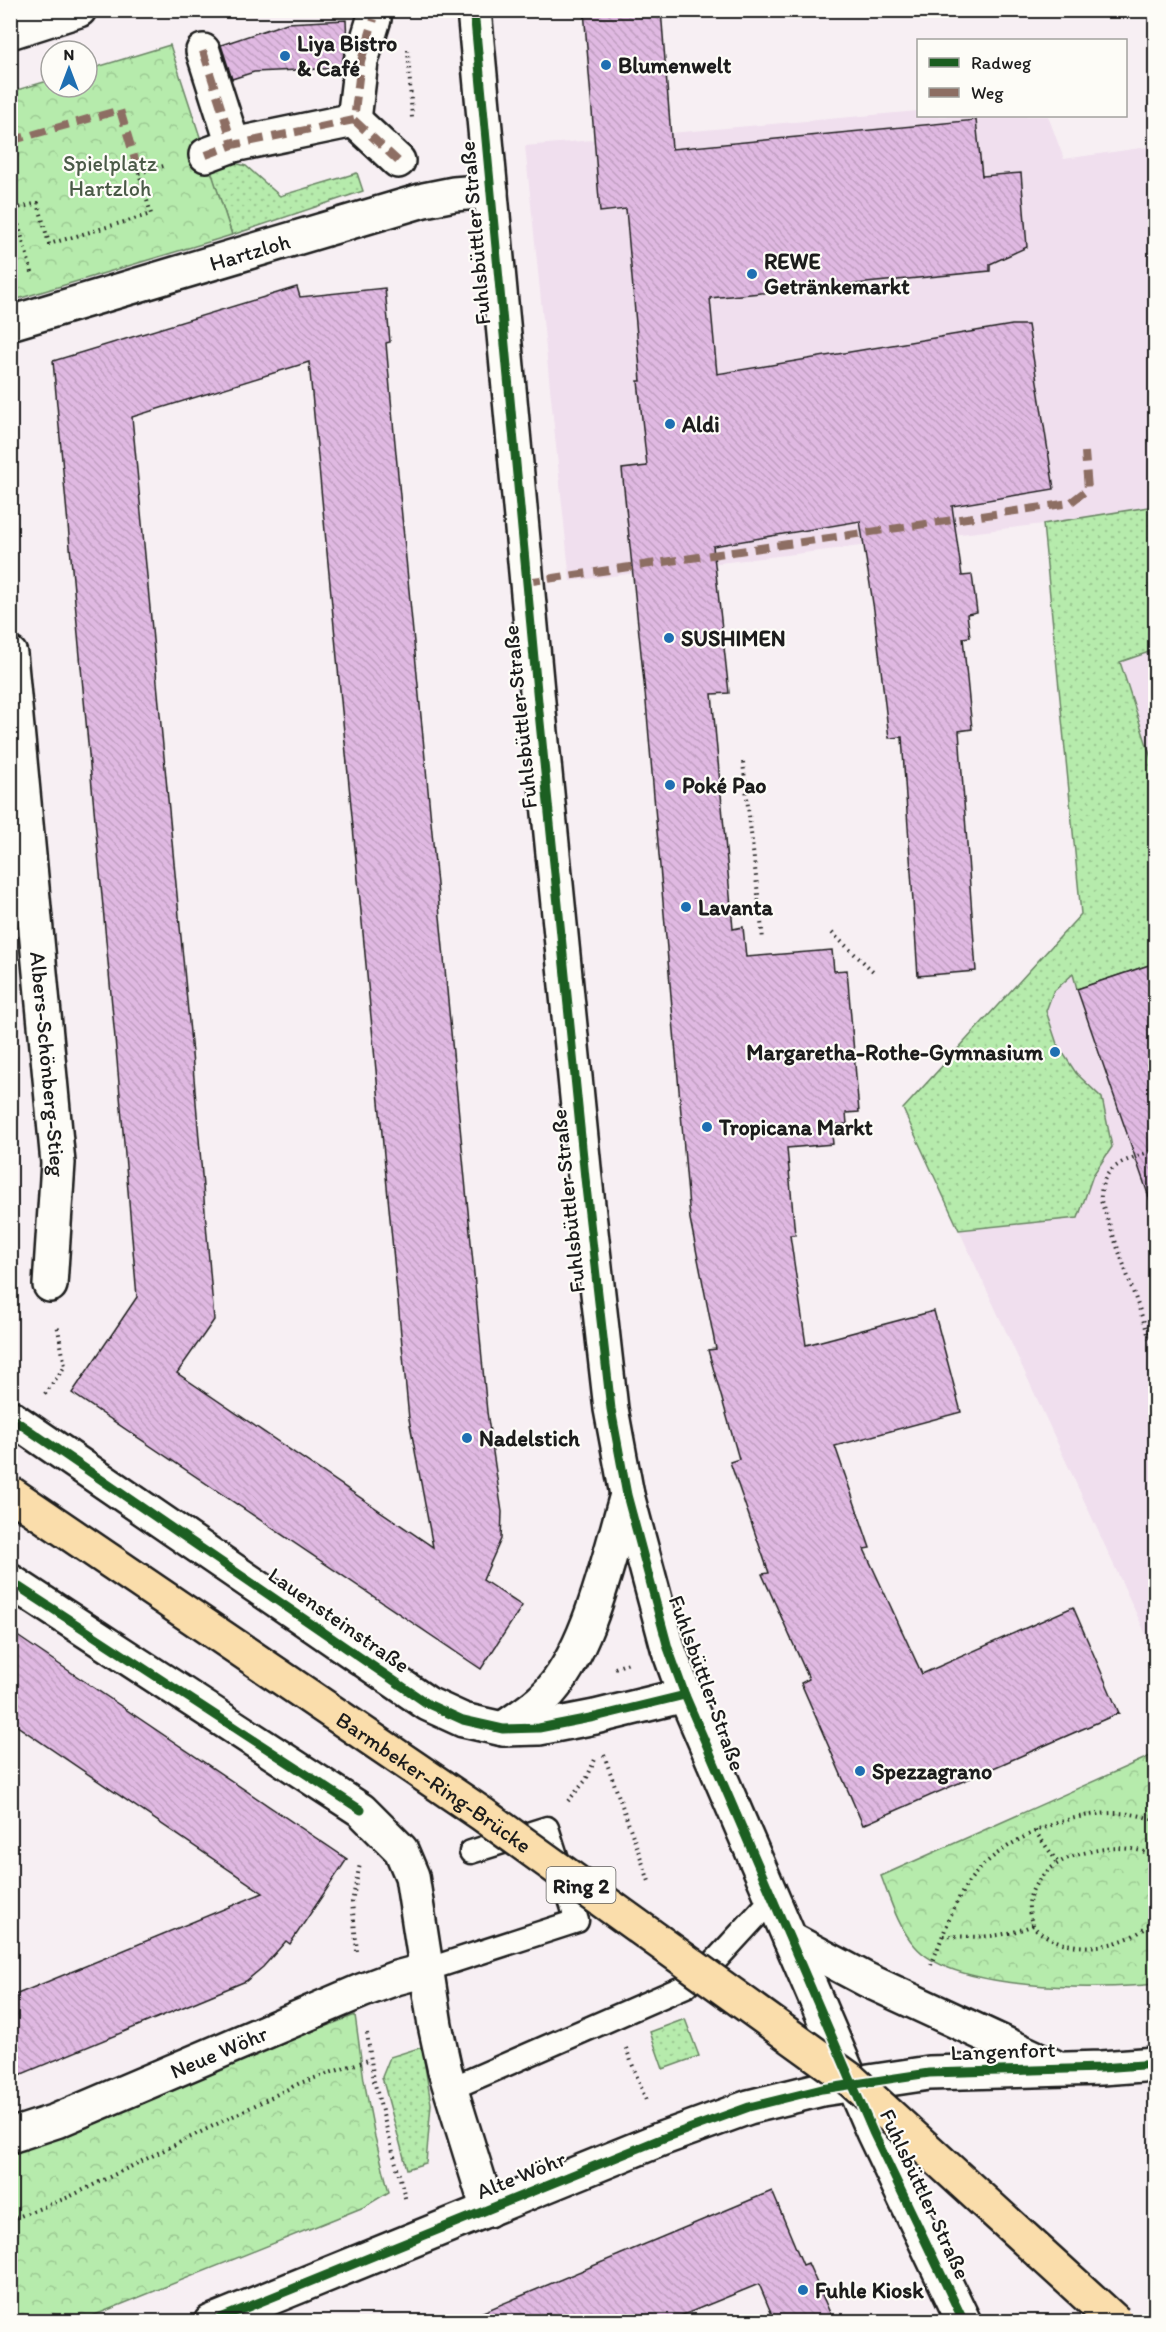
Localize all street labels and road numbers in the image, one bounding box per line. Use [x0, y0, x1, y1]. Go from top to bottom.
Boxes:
street label: Fuhlsbüttler Straße [454, 140, 496, 326]
street label: Hartzloh [206, 227, 293, 276]
street label: Fuhlsbüttler Straße [497, 624, 543, 810]
street label: Albers-Schönberg-Stieg [25, 950, 72, 1179]
street label: Fuhlsbüttler Straße [545, 1108, 591, 1294]
street label: Lauensteinstraße [263, 1561, 415, 1679]
street label: Fuhlsbüttler Straße [663, 1592, 751, 1774]
street label: Barmbeker-Ring-Brücke [331, 1705, 537, 1859]
road number: Ring 2 [546, 1867, 616, 1903]
street label: Neue Wöhr [166, 2019, 272, 2084]
street label: Langenfort [950, 2036, 1056, 2066]
street label: Fuhlsbüttler Straße [874, 2105, 976, 2283]
street label: Alte Wöhr [472, 2145, 570, 2205]

